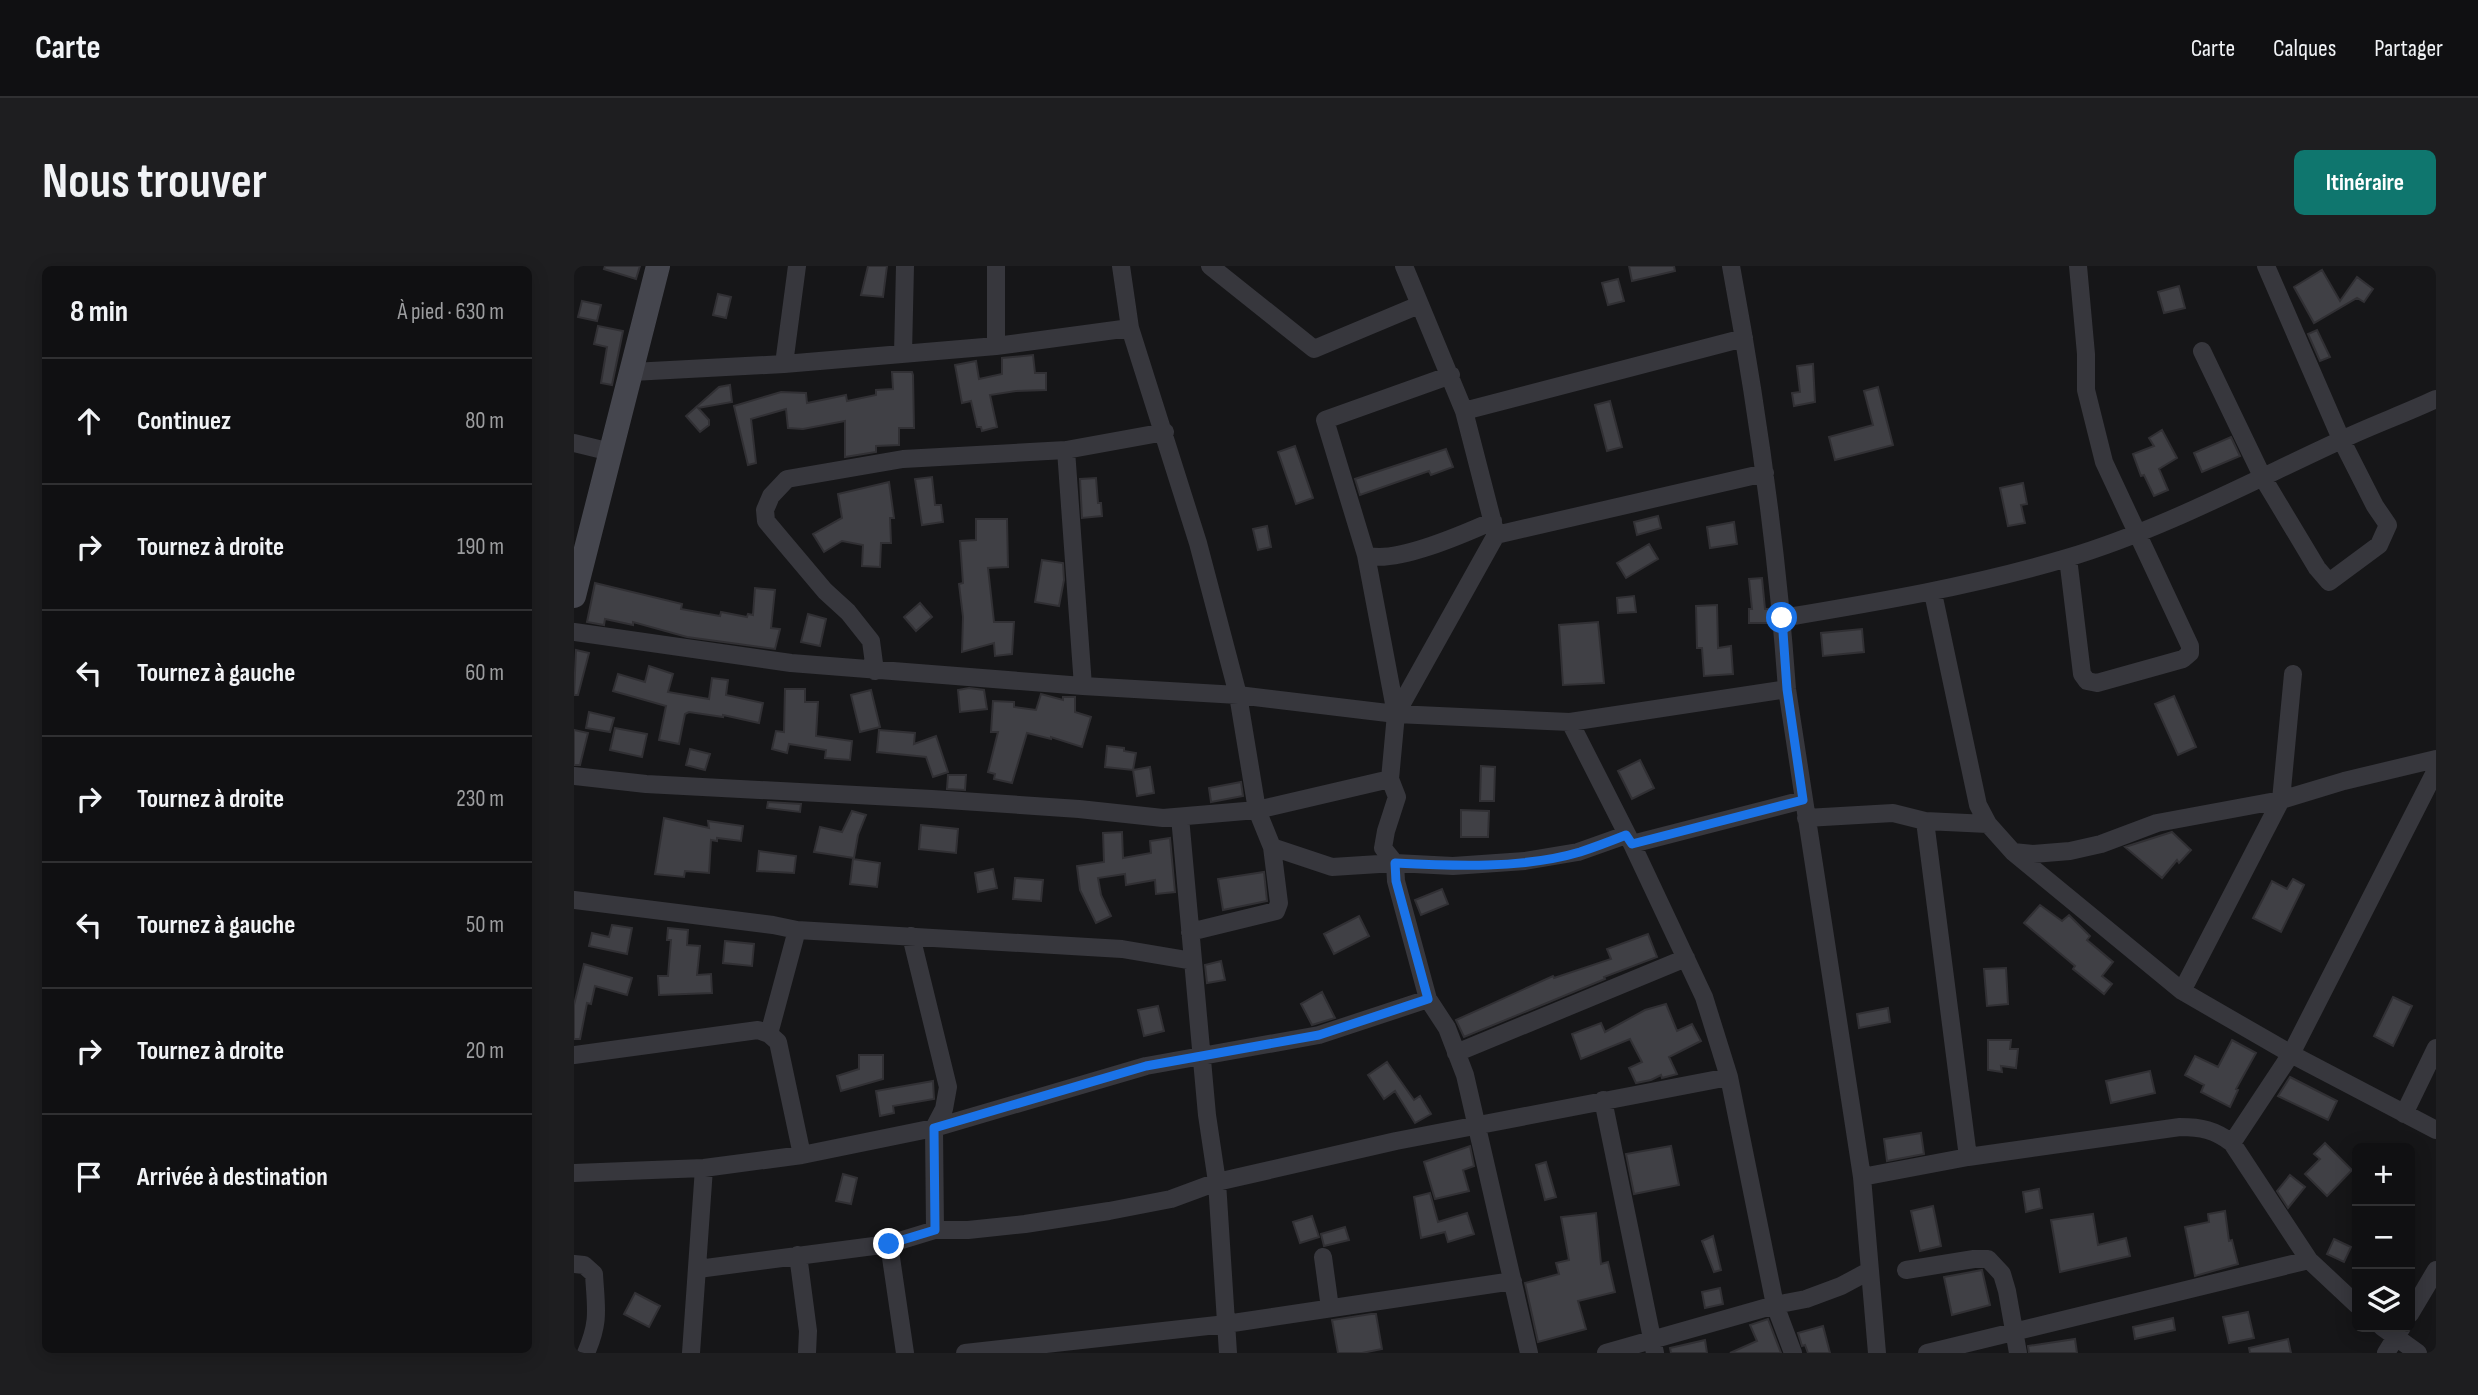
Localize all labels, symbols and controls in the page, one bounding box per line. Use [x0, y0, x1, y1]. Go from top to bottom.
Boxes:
text: Carte [35, 28, 101, 68]
text: Carte [2191, 34, 2235, 63]
text: Calques [2273, 34, 2336, 63]
text: Partager [2374, 34, 2443, 63]
button: Itinéraire [2294, 150, 2436, 215]
text: Nous trouver [42, 153, 267, 212]
text: 8 min [70, 294, 128, 330]
text: À pied · 630 m [398, 298, 504, 326]
icon: ahead [70, 402, 108, 440]
text: Continuez [137, 406, 231, 437]
text: 80 m [465, 407, 504, 435]
icon: right [70, 528, 108, 566]
text: Tournez à droite [137, 532, 284, 563]
text: 190 m [457, 533, 504, 561]
route start [1766, 602, 1797, 633]
icon: left [70, 654, 108, 692]
text: Tournez à gauche [137, 658, 295, 689]
text: 60 m [465, 659, 504, 687]
icon: right [70, 780, 108, 818]
text: Tournez à droite [137, 784, 284, 815]
text: 230 m [456, 785, 504, 813]
icon: left [70, 906, 108, 944]
text: Tournez à gauche [137, 910, 295, 941]
text: 50 m [466, 911, 504, 939]
icon: right [70, 1032, 108, 1070]
text: Tournez à droite [137, 1036, 284, 1067]
text: 20 m [466, 1037, 504, 1065]
map controls [2352, 1143, 2415, 1332]
button: + [2352, 1143, 2415, 1206]
icon: arrive [70, 1158, 108, 1196]
text: Arrivée à destination [137, 1162, 328, 1193]
button: − [2352, 1206, 2415, 1269]
route end [873, 1228, 904, 1259]
button: layers [2352, 1269, 2415, 1332]

